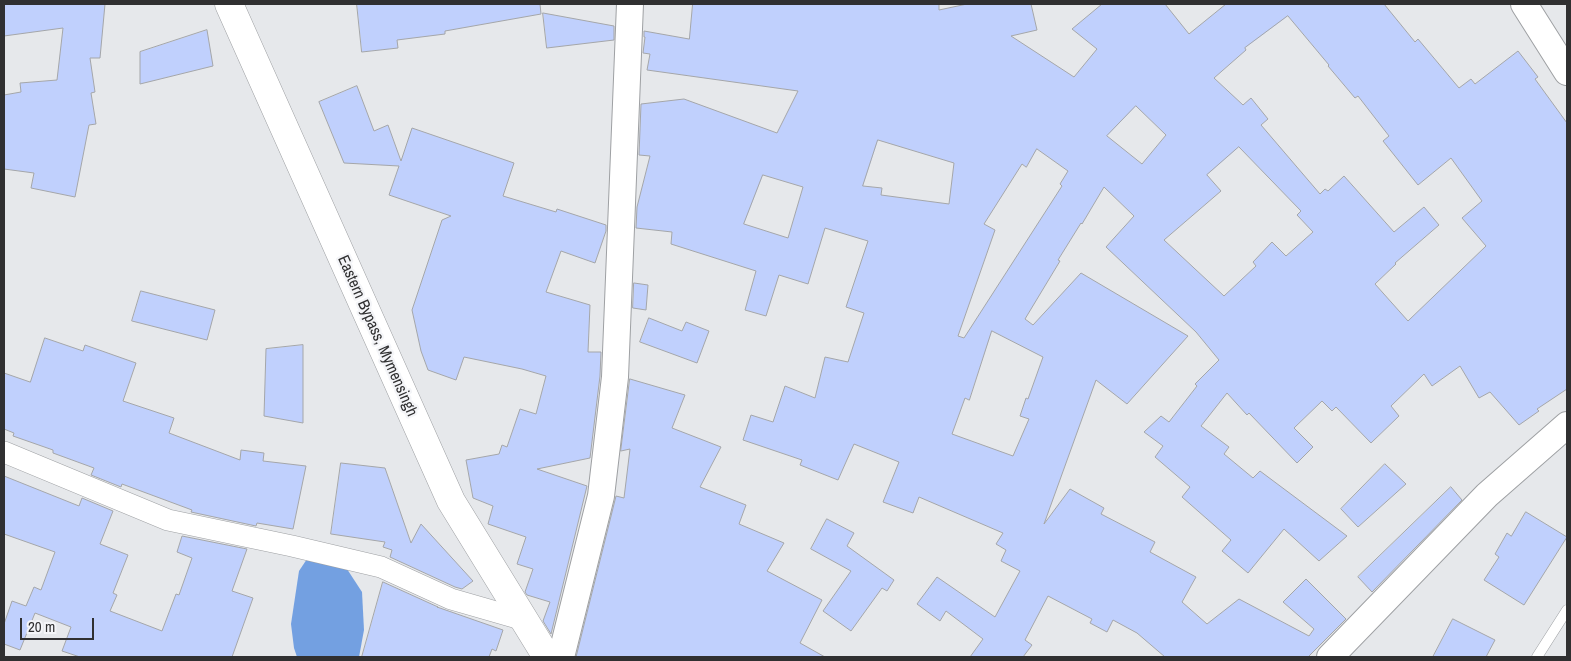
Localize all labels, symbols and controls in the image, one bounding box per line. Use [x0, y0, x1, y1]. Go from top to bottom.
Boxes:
street label: Eastern Bypass, Mymensingh [333, 252, 421, 420]
scale bar [22, 608, 96, 640]
text: 20 m [28, 616, 55, 637]

